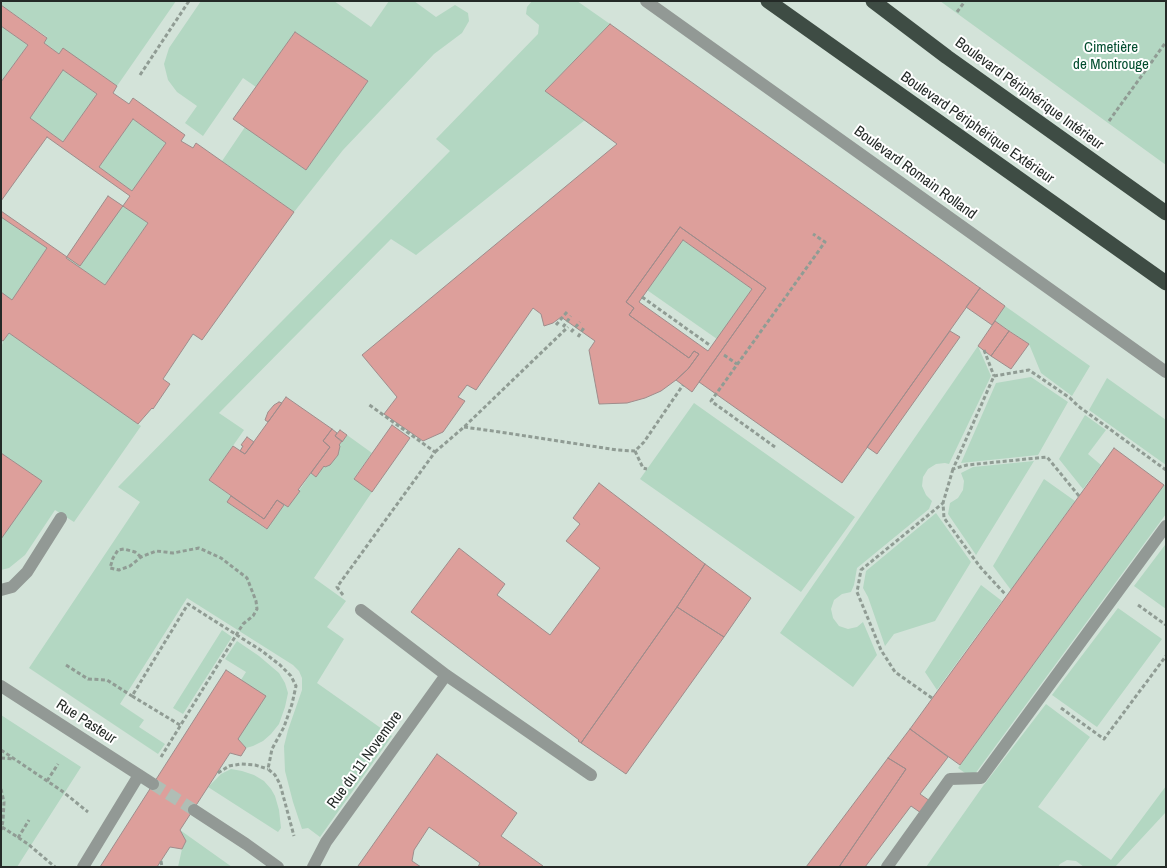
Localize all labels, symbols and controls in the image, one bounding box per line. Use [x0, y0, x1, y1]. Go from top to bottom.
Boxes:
street label: Boulevard Périphérique Intérieur [951, 34, 1107, 154]
park label: Cimetière de Montrouge [1073, 39, 1149, 74]
street label: Boulevard Périphérique Extérieur [897, 68, 1057, 188]
street label: Boulevard Romain Rolland [850, 123, 980, 223]
street label: Rue Pasteur [52, 696, 120, 748]
street label: Rue du 11 Novembre [324, 708, 406, 812]

